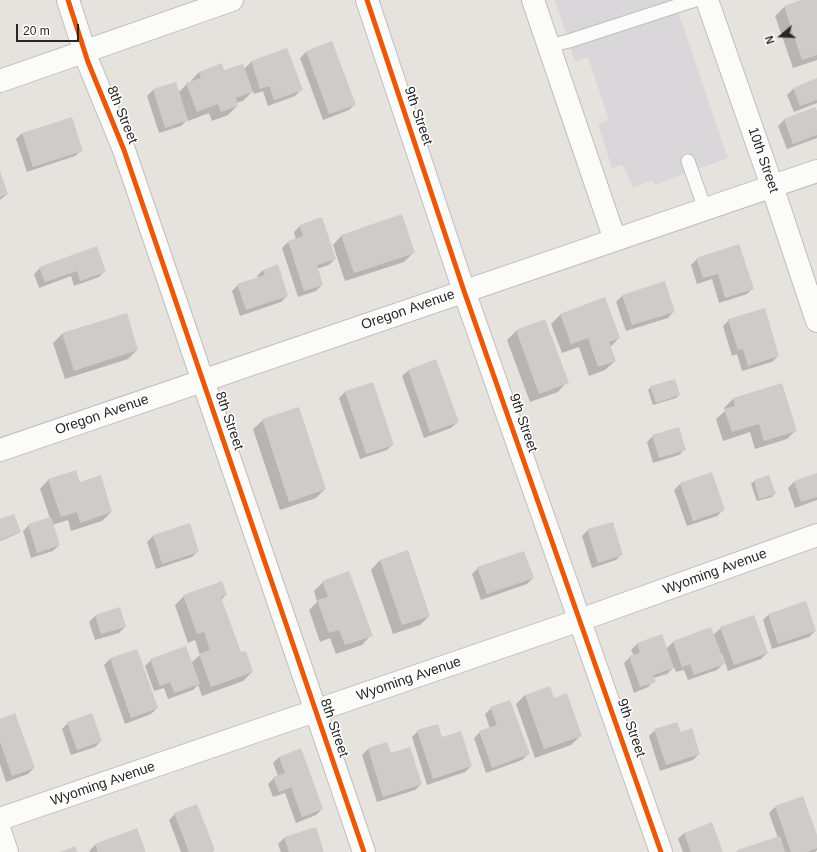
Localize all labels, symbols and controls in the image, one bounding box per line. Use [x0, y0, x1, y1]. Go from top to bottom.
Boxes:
scale bar [18, 16, 81, 42]
north arrow [761, 16, 801, 56]
text: 20 m [23, 24, 50, 38]
text: N [763, 34, 777, 46]
street label: 8th Street [103, 84, 141, 146]
street label: 9th Street [400, 85, 436, 147]
street label: 10th Street [744, 125, 782, 195]
street label: Oregon Avenue [359, 286, 457, 334]
street label: 8th Street [211, 390, 247, 452]
street label: Oregon Avenue [53, 391, 151, 439]
street label: 9th Street [505, 392, 541, 454]
street label: Wyoming Avenue [661, 545, 769, 599]
street label: Wyoming Avenue [355, 653, 463, 705]
street label: 8th Street [316, 697, 352, 759]
street label: 9th Street [613, 697, 649, 759]
street label: Wyoming Avenue [49, 758, 157, 810]

